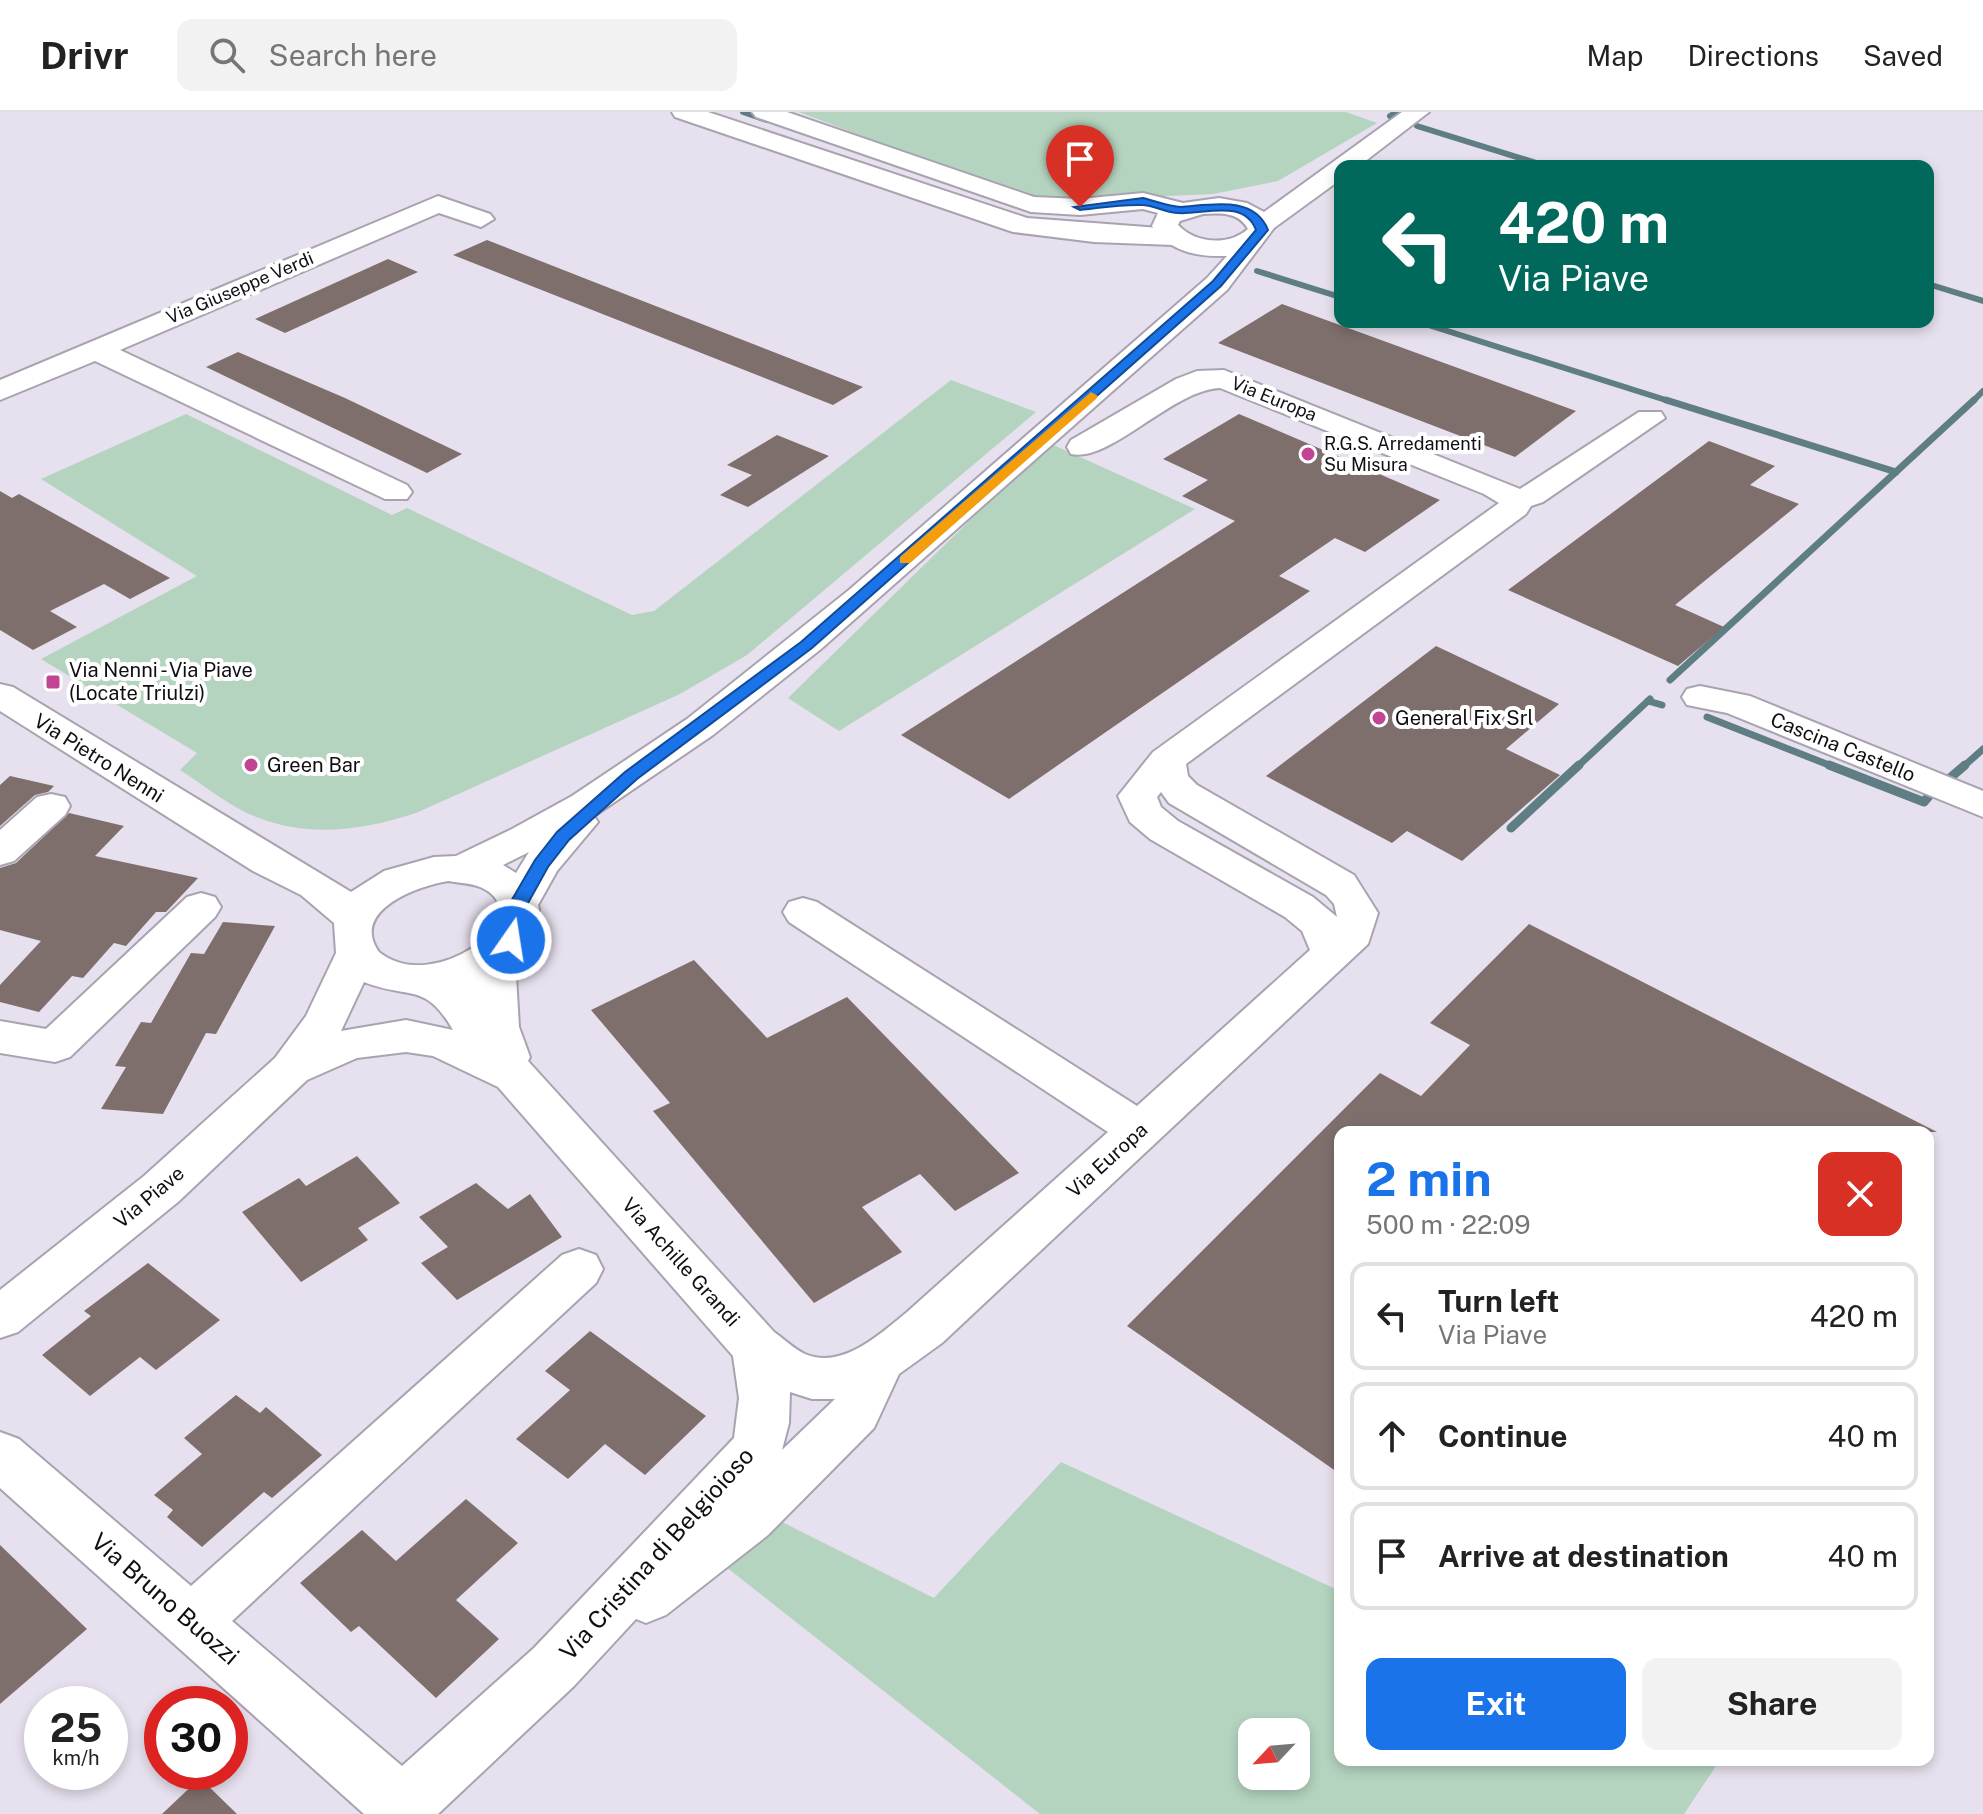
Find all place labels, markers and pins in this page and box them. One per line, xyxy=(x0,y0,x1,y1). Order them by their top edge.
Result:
pin xyxy=(1046,125,1114,207)
place label: R.G.S. Arredamenti Su Misura xyxy=(1324,433,1482,475)
marker: R.G.S. Arredamenti Su Misura xyxy=(1299,445,1317,463)
place label: Via Nenni - Via Piave (Locate Triulzi) xyxy=(69,658,253,705)
marker: Via Nenni - Via Piave (Locate Triulzi) xyxy=(44,673,62,691)
place label: General Fix Srl xyxy=(1395,706,1534,730)
marker: General Fix Srl xyxy=(1370,709,1388,727)
place label: Green Bar xyxy=(267,753,361,777)
marker: Green Bar xyxy=(242,756,260,774)

